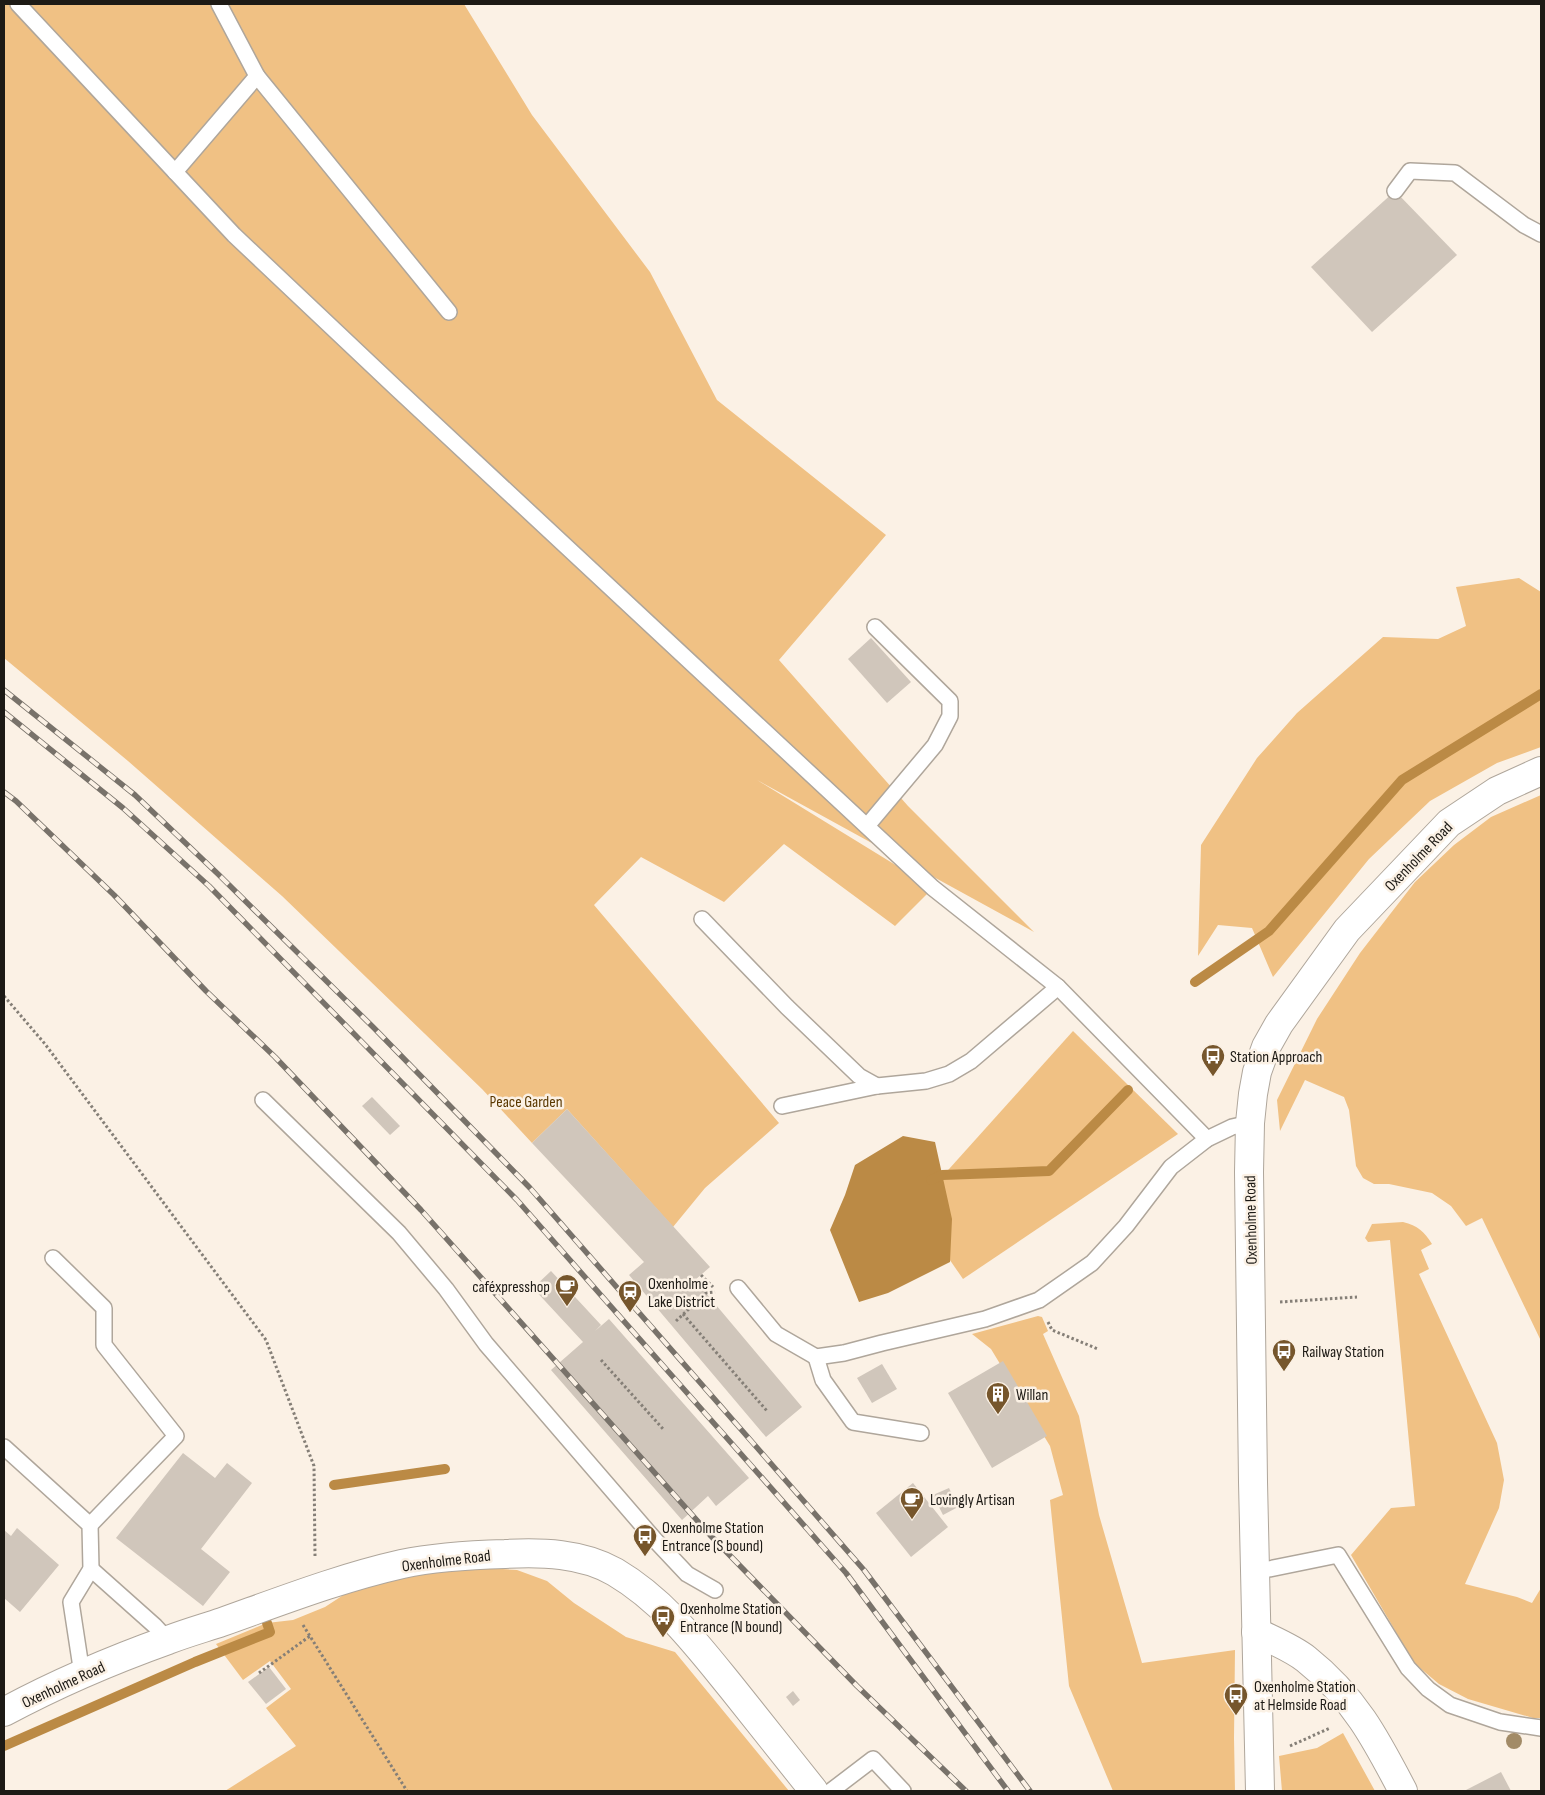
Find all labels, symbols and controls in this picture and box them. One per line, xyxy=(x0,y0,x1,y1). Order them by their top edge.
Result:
street label: Oxenholme Road xyxy=(1381,818,1457,896)
bus stop icon: Station Approach xyxy=(1200,1043,1226,1077)
place label: Station Approach xyxy=(1230,1048,1322,1067)
park label: Peace Garden xyxy=(489,1093,563,1112)
street label: Oxenholme Road xyxy=(1241,1175,1262,1265)
cafe icon: caféxpresshop xyxy=(554,1273,580,1307)
place label: Oxenholme Lake District xyxy=(648,1275,715,1312)
place label: caféxpresshop xyxy=(472,1278,550,1297)
station icon: Oxenholme Lake District xyxy=(617,1279,643,1313)
bus stop icon: Railway Station xyxy=(1271,1338,1297,1372)
place label: Railway Station xyxy=(1302,1343,1384,1362)
building icon: Willan xyxy=(985,1381,1011,1415)
place label: Willan xyxy=(1016,1386,1048,1405)
cafe icon: Lovingly Artisan xyxy=(899,1486,925,1520)
place label: Lovingly Artisan xyxy=(930,1491,1015,1510)
place label: Oxenholme Station Entrance (S bound) xyxy=(662,1519,764,1556)
bus stop icon: Oxenholme Station Entrance (S bound) xyxy=(632,1523,658,1557)
street label: Oxenholme Road xyxy=(401,1547,492,1576)
place label: Oxenholme Station Entrance (N bound) xyxy=(680,1600,782,1637)
bus stop icon: Oxenholme Station Entrance (N bound) xyxy=(650,1604,676,1638)
street label: Oxenholme Road xyxy=(19,1658,108,1713)
place label: Oxenholme Station at Helmside Road xyxy=(1254,1678,1356,1715)
bus stop icon: Oxenholme Station at Helmside Road xyxy=(1223,1682,1249,1716)

